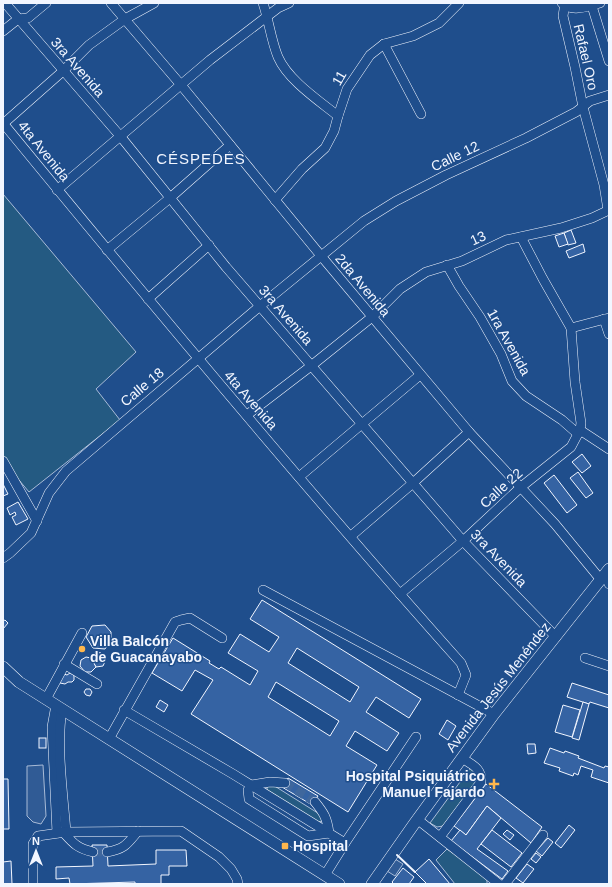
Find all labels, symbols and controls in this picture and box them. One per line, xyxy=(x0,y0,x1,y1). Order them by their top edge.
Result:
street label: Rafael Oro xyxy=(571,22,601,92)
street label: 3ra Avenida xyxy=(48,34,108,100)
street label: 11 xyxy=(328,68,350,88)
street label: 4ta Avenida xyxy=(15,118,73,185)
street label: Calle 12 xyxy=(428,137,482,174)
district label: CÉSPEDES xyxy=(156,150,246,167)
street label: 13 xyxy=(468,227,489,249)
street label: 2da Avenida xyxy=(332,250,394,320)
street label: 3ra Avenida xyxy=(256,282,316,348)
street label: 1ra Avenida xyxy=(484,306,534,378)
street label: Calle 18 xyxy=(117,364,167,410)
street label: 4ta Avenida xyxy=(221,367,281,433)
street label: Calle 22 xyxy=(477,465,526,511)
street label: 3ra Avenida xyxy=(468,526,530,590)
street label: Avenida Jesús Menéndez xyxy=(442,619,554,755)
place label: Villa Balcón de Guacanayabo xyxy=(90,633,202,665)
marker: Villa Balcón de Guacanayabo xyxy=(77,644,87,654)
place label: Hospital Psiquiátrico Manuel Fajardo xyxy=(346,768,485,800)
marker: Hospital Psiquiátrico Manuel Fajardo xyxy=(488,778,500,790)
north arrow xyxy=(16,831,56,871)
text: N xyxy=(32,835,40,847)
place label: Hospital xyxy=(293,838,348,854)
marker: Hospital xyxy=(280,841,290,851)

